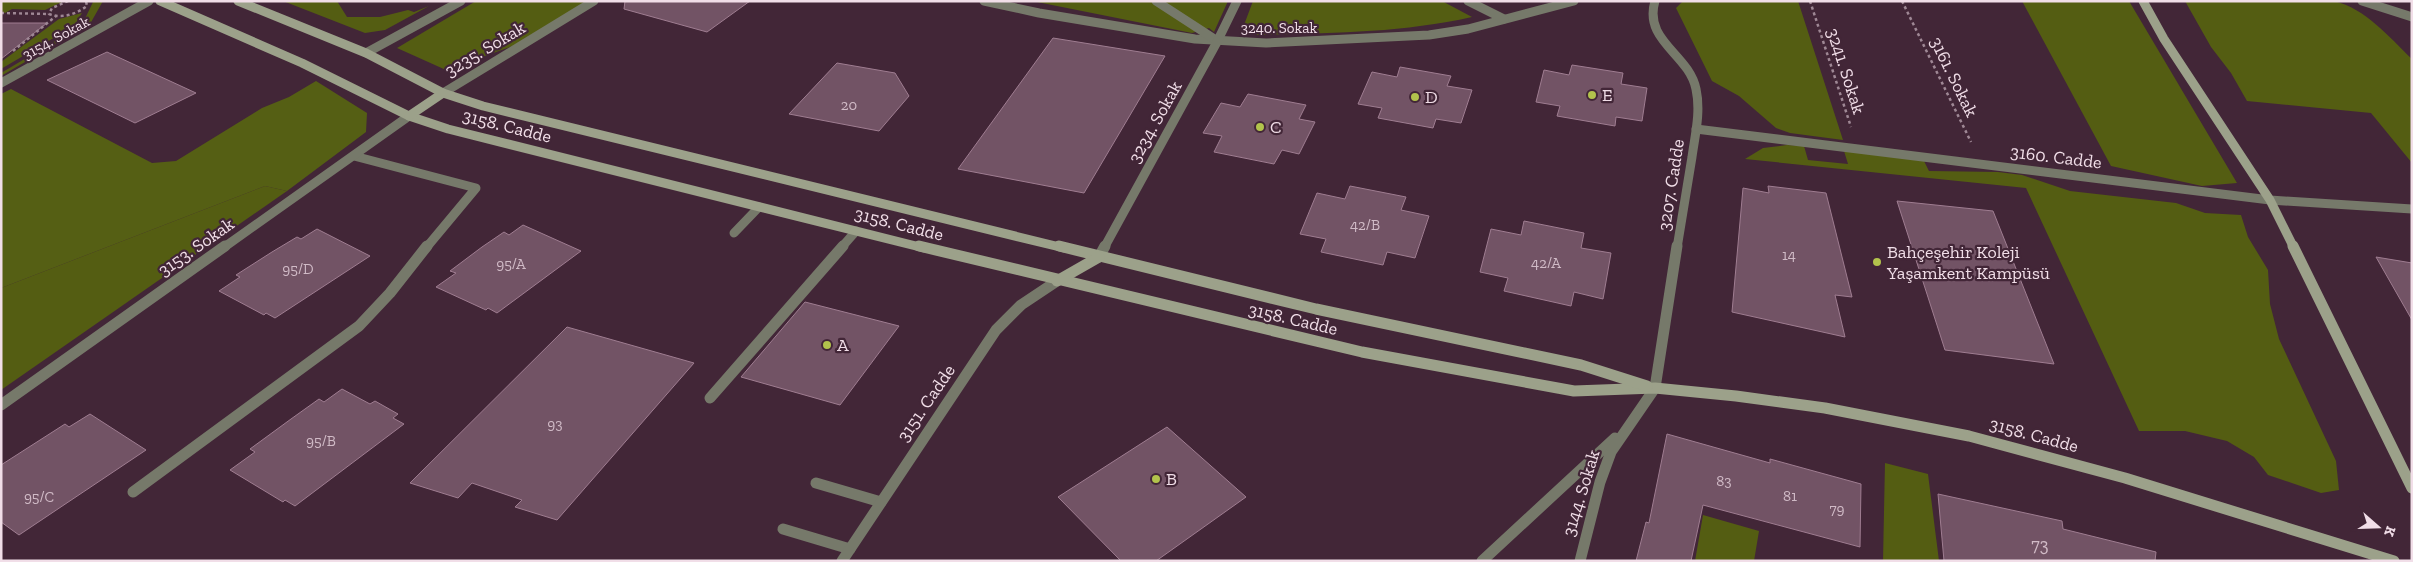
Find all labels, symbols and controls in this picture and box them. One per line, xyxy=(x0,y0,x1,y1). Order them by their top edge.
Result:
street label: 3154. Sokak xyxy=(19,12,93,64)
street label: 3235. Sokak xyxy=(441,16,530,82)
street label: 3240. Sokak xyxy=(1241,19,1318,37)
street label: 3241. Sokak xyxy=(1822,25,1870,117)
street label: 3161. Sokak xyxy=(1925,33,1983,121)
street label: 3234. Sokak xyxy=(1123,76,1187,167)
place label: E xyxy=(1602,84,1613,106)
place label: D xyxy=(1425,86,1438,108)
marker: E xyxy=(1586,89,1598,101)
marker: D xyxy=(1409,91,1421,103)
house number: 20 xyxy=(841,96,857,114)
street label: 3158. Cadde xyxy=(460,104,554,148)
place label: C xyxy=(1270,116,1282,138)
marker: C xyxy=(1254,121,1266,133)
street label: 3207. Cadde xyxy=(1653,138,1689,232)
street label: 3160. Cadde xyxy=(2009,140,2103,174)
street label: 3158. Cadde xyxy=(852,202,946,246)
street label: 3153. Sokak xyxy=(154,212,239,281)
house number: 42/B xyxy=(1350,216,1380,234)
place label: Bahçeşehir Koleji Yaşamkent Kampüsü xyxy=(1886,241,2050,284)
house number: 14 xyxy=(1782,246,1796,264)
house number: 42/A xyxy=(1531,254,1561,272)
house number: 95/A xyxy=(496,255,526,273)
marker: Bahçeşehir Koleji Yaşamkent Kampüsü xyxy=(1871,256,1883,268)
house number: 95/D xyxy=(282,260,314,278)
street label: 3158. Cadde xyxy=(1246,298,1340,340)
place label: A xyxy=(837,334,849,356)
marker: A xyxy=(821,339,833,351)
street label: 3151. Cadde xyxy=(892,360,960,446)
street label: 3158. Cadde xyxy=(1987,413,2081,457)
house number: 93 xyxy=(547,415,563,433)
house number: 95/B xyxy=(306,432,336,450)
street label: 3144. Sokak xyxy=(1557,446,1605,539)
place label: B xyxy=(1166,468,1177,490)
house number: 83 xyxy=(1716,472,1732,490)
marker: B xyxy=(1150,473,1162,485)
house number: 81 xyxy=(1783,487,1797,505)
house number: 95/C xyxy=(24,488,54,506)
house number: 79 xyxy=(1829,500,1845,518)
north arrow xyxy=(2353,502,2403,552)
text: K xyxy=(2380,524,2399,539)
house number: 73 xyxy=(2031,534,2049,556)

